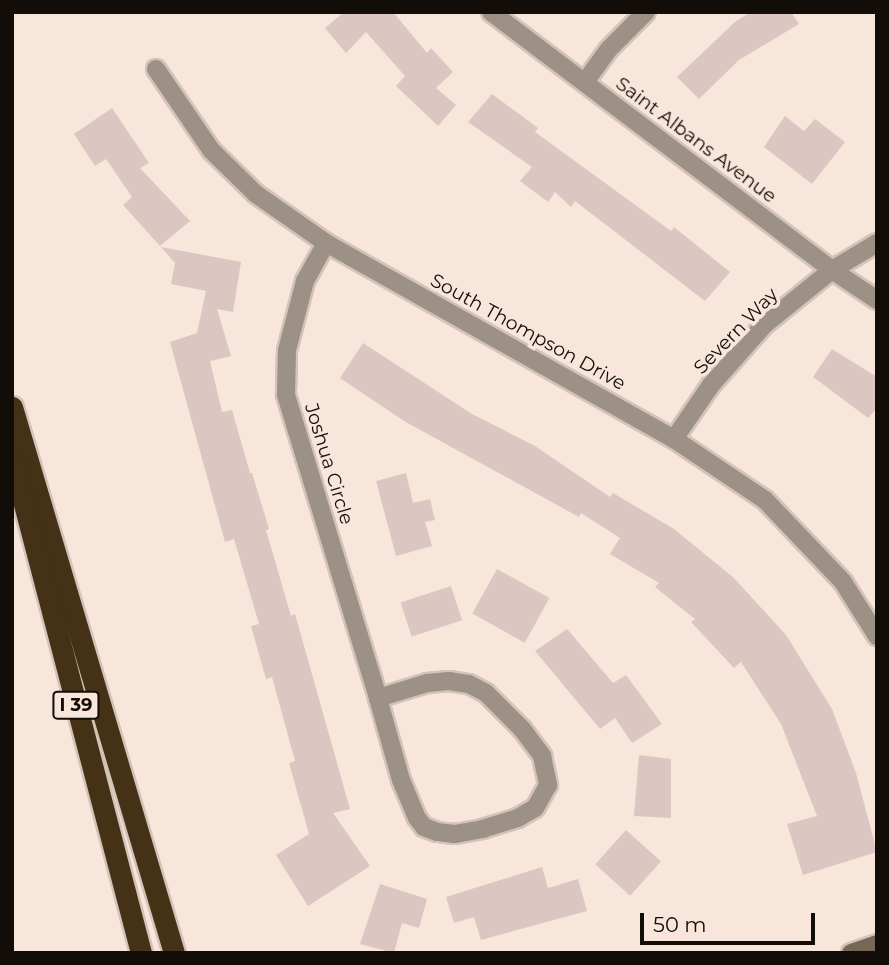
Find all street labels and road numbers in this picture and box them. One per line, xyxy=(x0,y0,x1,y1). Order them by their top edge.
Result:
street label: Saint Albans Avenue xyxy=(611,72,781,208)
street label: South Thompson Drive xyxy=(427,269,629,395)
street label: Severn Way xyxy=(689,283,783,379)
street label: Joshua Circle xyxy=(300,401,358,527)
road number: I 39 xyxy=(52,690,100,720)

